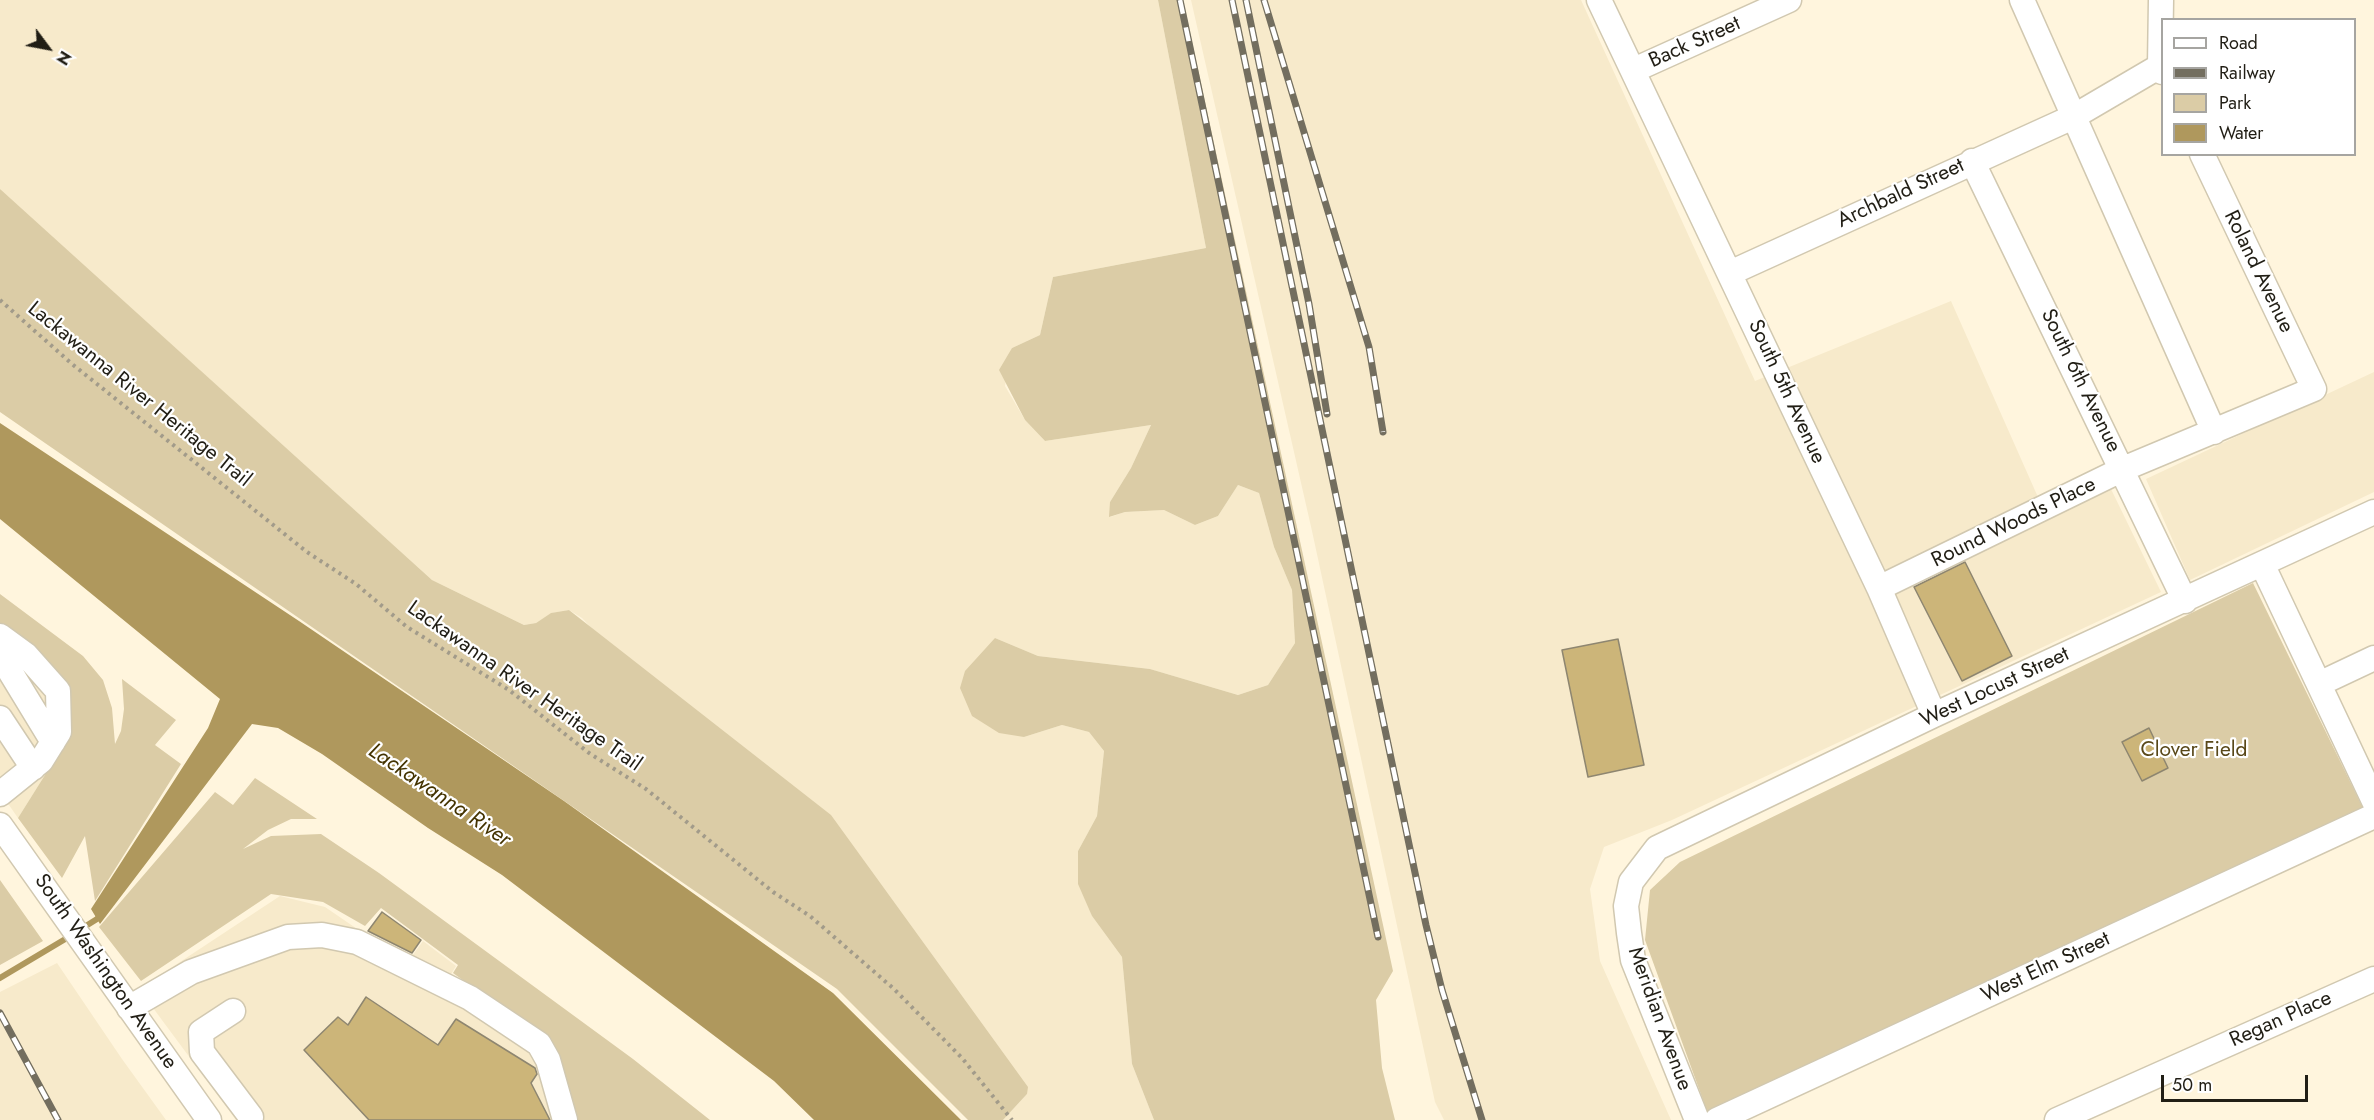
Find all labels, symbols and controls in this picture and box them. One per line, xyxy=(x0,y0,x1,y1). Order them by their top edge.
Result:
street label: Back Street xyxy=(1645,12,1745,74)
north arrow xyxy=(18,18,78,78)
legend xyxy=(2161,18,2356,156)
text: Road xyxy=(2219,30,2258,56)
text: N xyxy=(51,46,77,69)
text: Railway xyxy=(2219,60,2275,86)
text: Park xyxy=(2219,90,2251,116)
text: Water xyxy=(2219,120,2263,146)
street label: Archbald Street xyxy=(1834,154,1968,234)
street label: Roland Avenue xyxy=(2218,207,2298,337)
street label: Lackawanna River Heritage Trail xyxy=(22,297,256,493)
street label: South 6th Avenue xyxy=(2034,305,2126,457)
street label: South 5th Avenue xyxy=(1742,316,1830,468)
street label: Round Woods Place xyxy=(1928,472,2100,574)
street label: Lackawanna River Heritage Trail xyxy=(402,596,646,778)
street label: West Locust Street xyxy=(1916,642,2074,734)
park label: Clover Field xyxy=(2140,738,2248,764)
water label: Lackawanna River xyxy=(363,739,515,853)
street label: South Washington Avenue xyxy=(28,870,182,1074)
street label: West Elm Street xyxy=(1978,927,2114,1009)
street label: Meridian Avenue xyxy=(1621,944,1697,1094)
street label: Regan Place xyxy=(2226,986,2336,1054)
scale bar xyxy=(2164,1063,2311,1101)
text: 50 m xyxy=(2172,1072,2212,1098)

